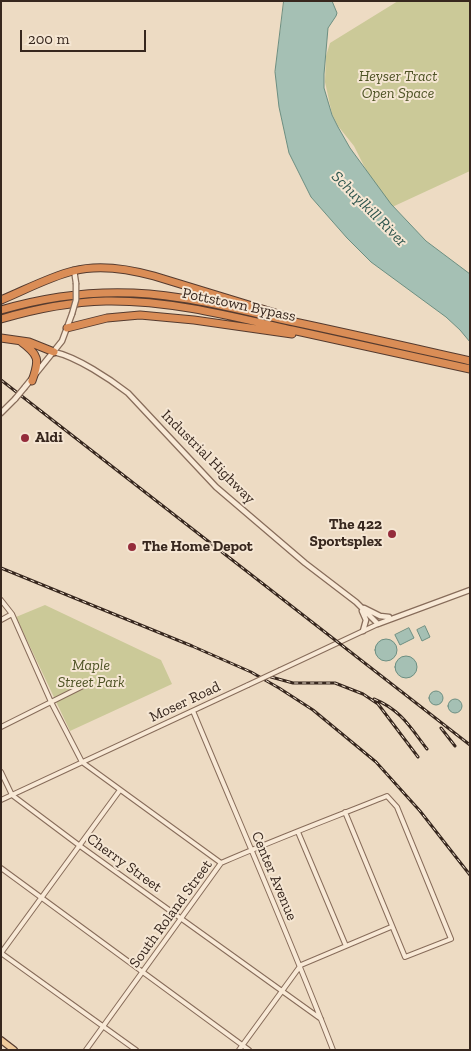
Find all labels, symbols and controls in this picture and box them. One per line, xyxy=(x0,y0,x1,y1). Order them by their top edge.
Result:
scale bar xyxy=(22,20,149,52)
text: 200 m xyxy=(28,30,69,48)
park label: Heyser Tract Open Space xyxy=(359,68,437,103)
water label: Schuylkill River xyxy=(327,167,411,251)
street label: Pottstown Bypass xyxy=(181,284,297,326)
street label: Industrial Highway xyxy=(157,406,259,508)
place label: Aldi xyxy=(35,429,63,447)
marker: Aldi xyxy=(19,432,31,444)
place label: The 422 Sportsplex xyxy=(310,516,382,551)
marker: The 422 Sportsplex xyxy=(386,528,398,540)
place label: The Home Depot xyxy=(142,538,253,556)
marker: The Home Depot xyxy=(126,541,138,553)
park label: Maple Street Park xyxy=(57,657,125,692)
street label: Moser Road xyxy=(147,678,223,726)
street label: Center Avenue xyxy=(247,829,301,923)
street label: Cherry Street xyxy=(83,830,165,896)
street label: South Roland Street xyxy=(126,856,216,972)

